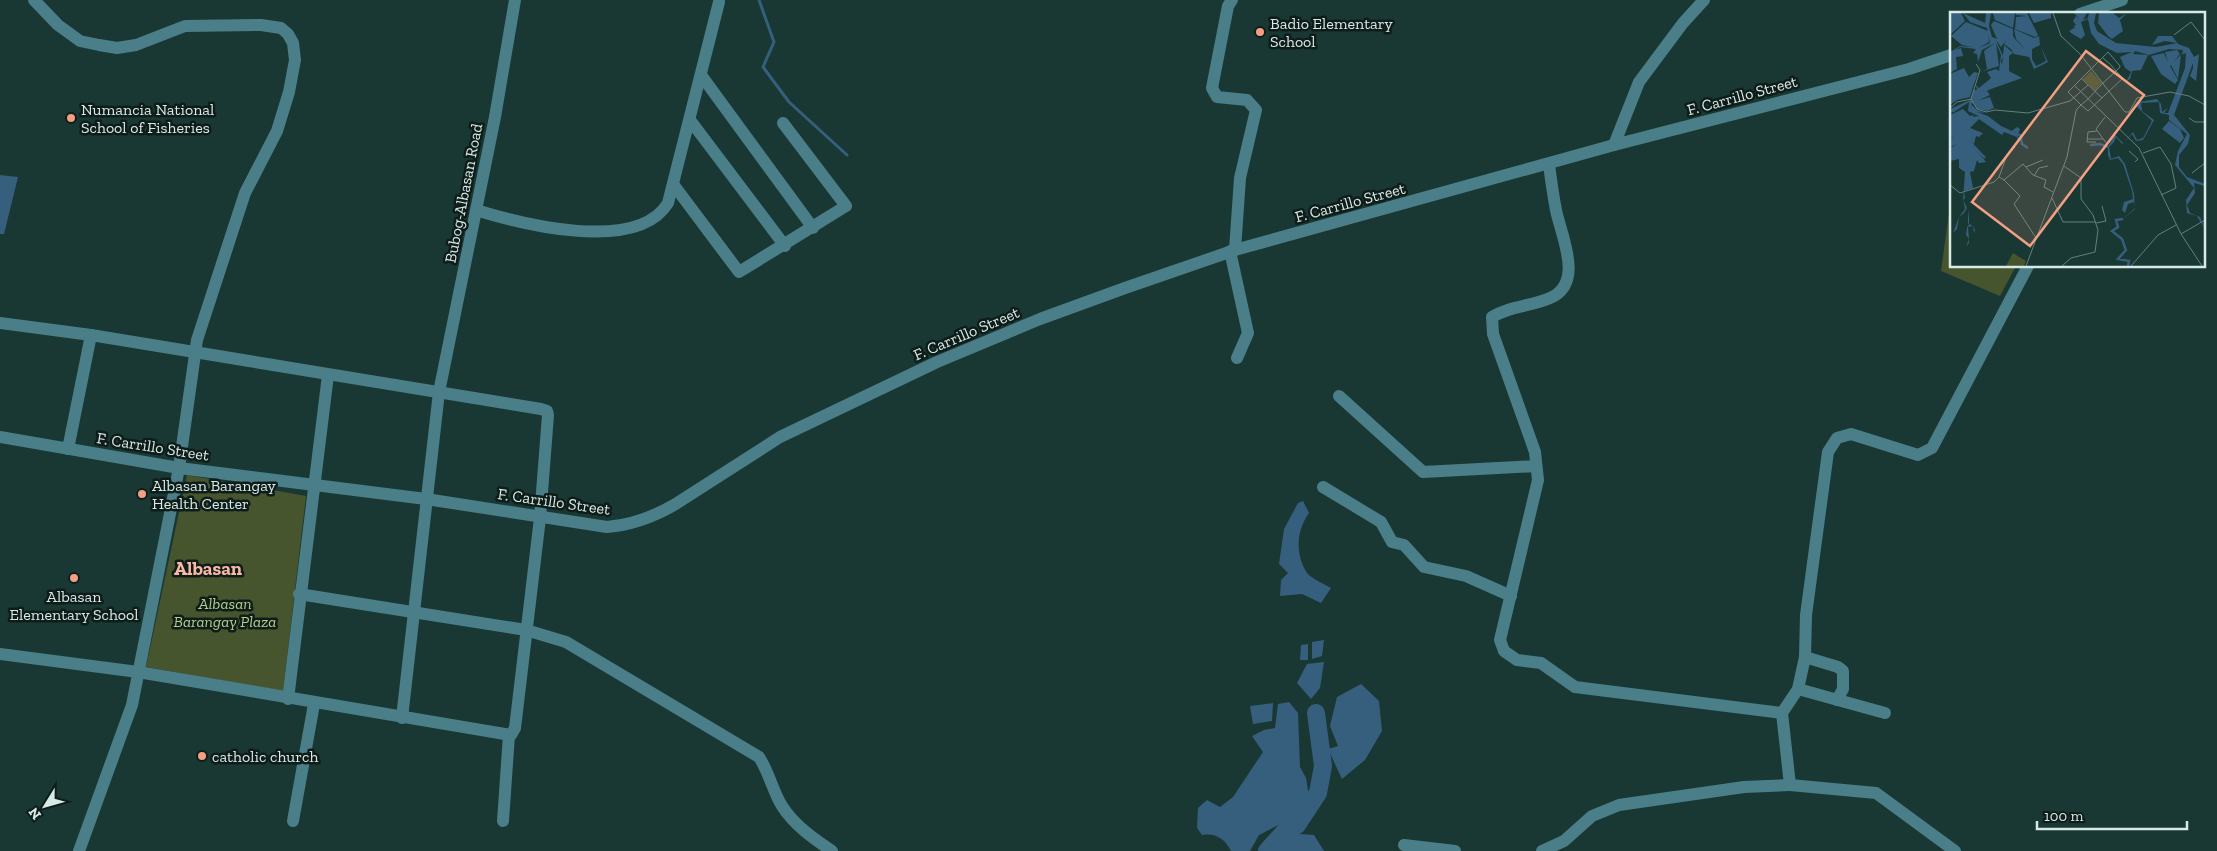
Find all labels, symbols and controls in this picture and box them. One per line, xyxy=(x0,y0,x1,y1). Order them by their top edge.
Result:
inset map xyxy=(1950,12,2204,268)
place label: Badio Elementary School xyxy=(1270,14,1394,51)
marker: Badio Elementary School xyxy=(1254,26,1266,38)
street label: F. Carrillo Street xyxy=(1685,72,1799,119)
place label: Numancia National School of Fisheries xyxy=(81,100,214,137)
marker: Numancia National School of Fisheries xyxy=(65,112,77,124)
street label: Bubog-Albasan Road xyxy=(441,121,486,265)
street label: F. Carrillo Street xyxy=(1293,179,1407,226)
street label: F. Carrillo Street xyxy=(910,303,1022,364)
street label: F. Carrillo Street xyxy=(95,428,210,465)
place label: Albasan Barangay Health Center xyxy=(152,476,277,513)
street label: F. Carrillo Street xyxy=(496,484,611,519)
marker: Albasan Barangay Health Center xyxy=(136,488,148,500)
district label: Albasan xyxy=(174,557,243,580)
marker: Albasan Elementary School xyxy=(68,572,80,584)
place label: Albasan Elementary School xyxy=(9,587,139,624)
park label: Albasan Barangay Plaza xyxy=(174,594,276,631)
place label: catholic church xyxy=(212,747,318,766)
marker: catholic church xyxy=(196,750,208,762)
north arrow xyxy=(20,781,70,831)
scale bar xyxy=(2037,798,2187,830)
text: N xyxy=(25,804,45,823)
text: 100 m xyxy=(2044,807,2083,825)

